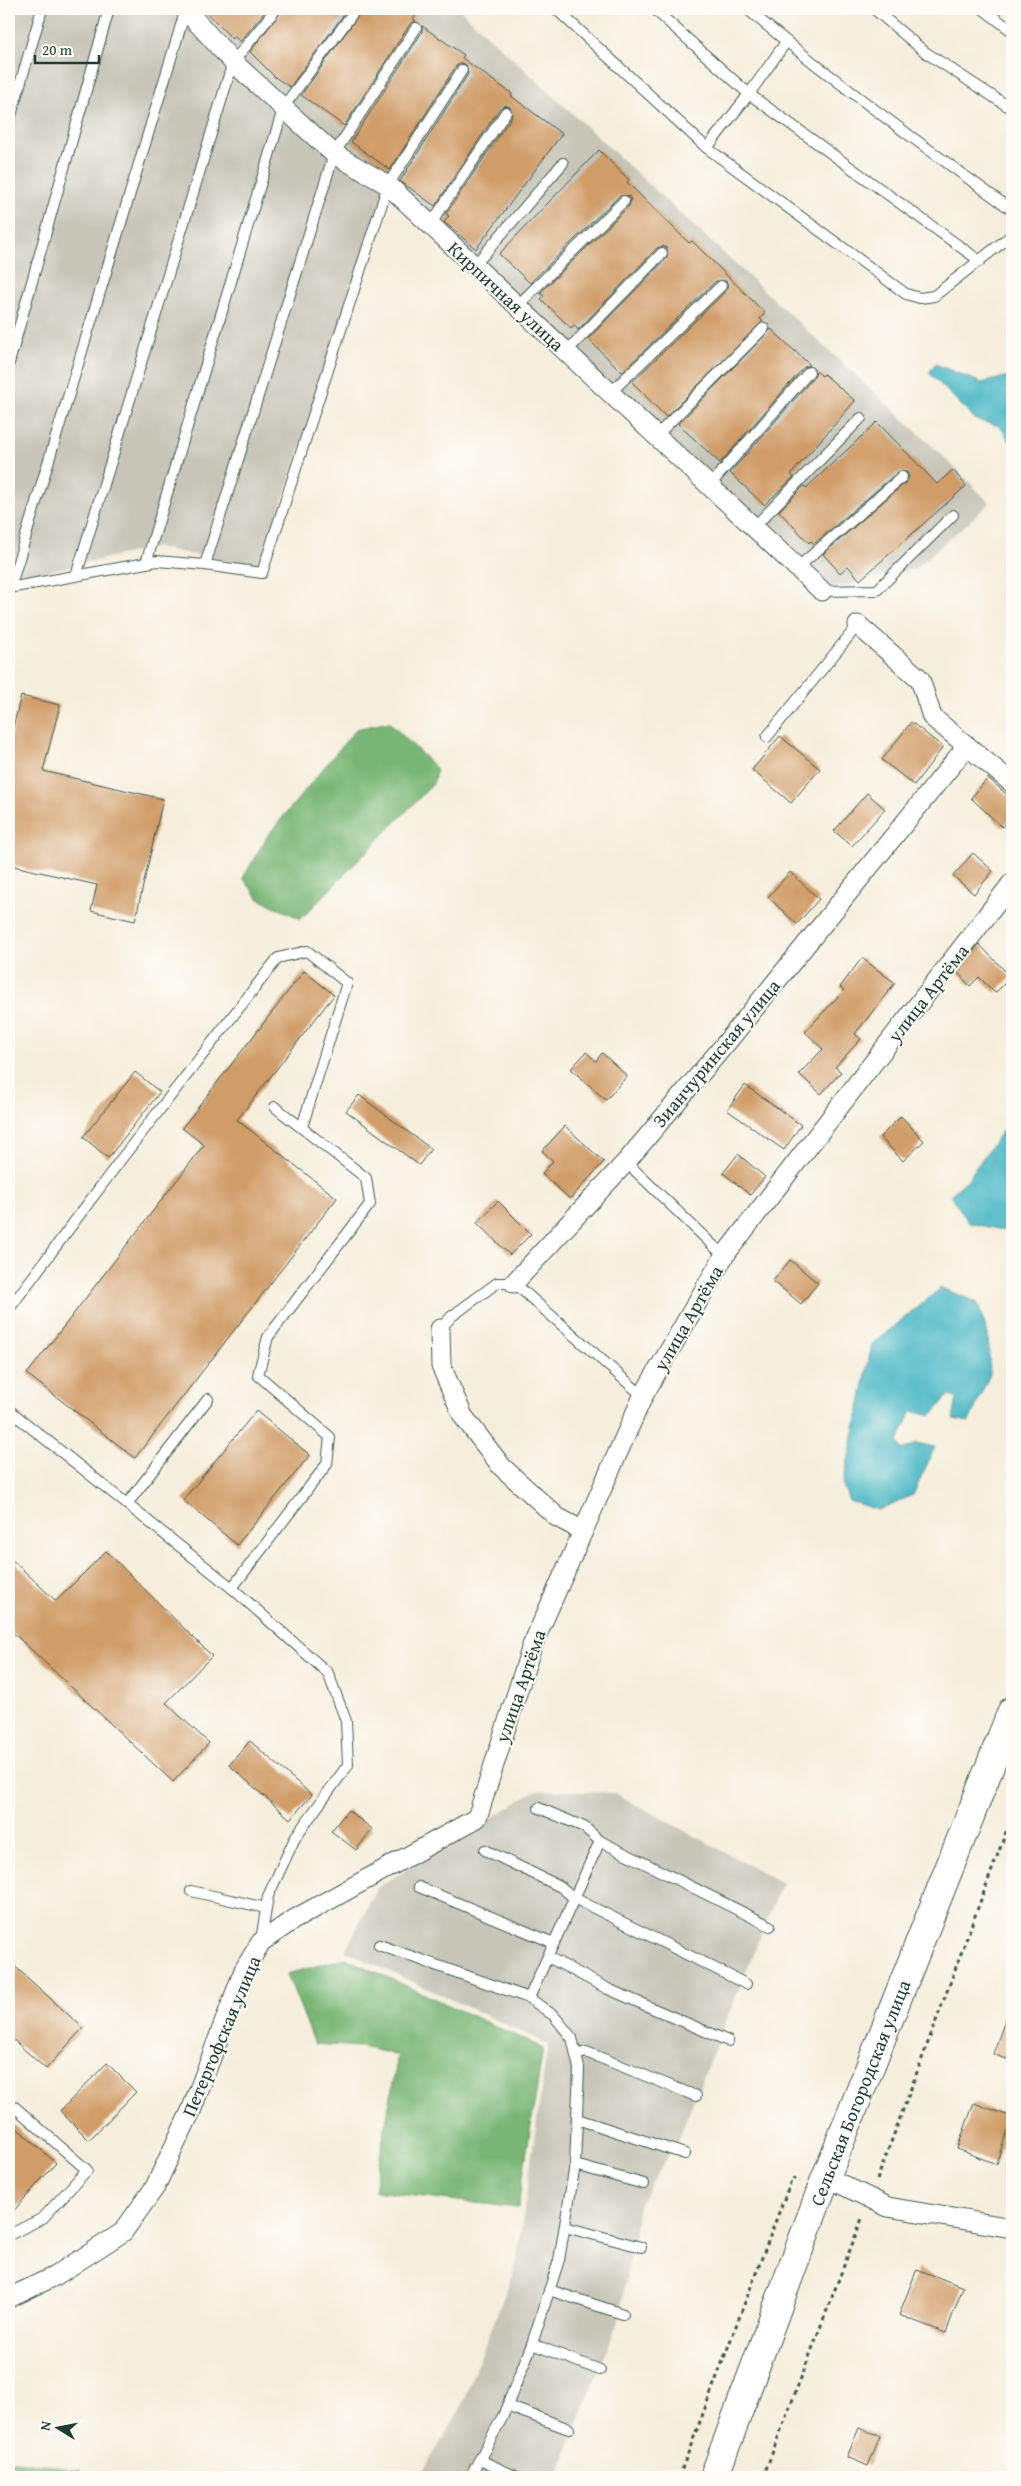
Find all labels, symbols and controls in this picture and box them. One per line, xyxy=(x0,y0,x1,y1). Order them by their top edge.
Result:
scale bar xyxy=(35,32,99,64)
text: 20 m xyxy=(42,39,73,60)
street label: Кирпичная улица xyxy=(441,234,571,358)
street label: улица Артёма xyxy=(880,938,975,1049)
street label: Зианчуринская улица xyxy=(645,973,787,1133)
street label: улица Артёма xyxy=(646,1260,730,1377)
street label: улица Артёма xyxy=(487,1626,552,1747)
street label: Петергофская улица xyxy=(174,1951,268,2121)
street label: Сельская Богородская улица xyxy=(802,1976,917,2210)
north arrow xyxy=(32,2404,82,2454)
text: N xyxy=(35,2419,56,2432)

